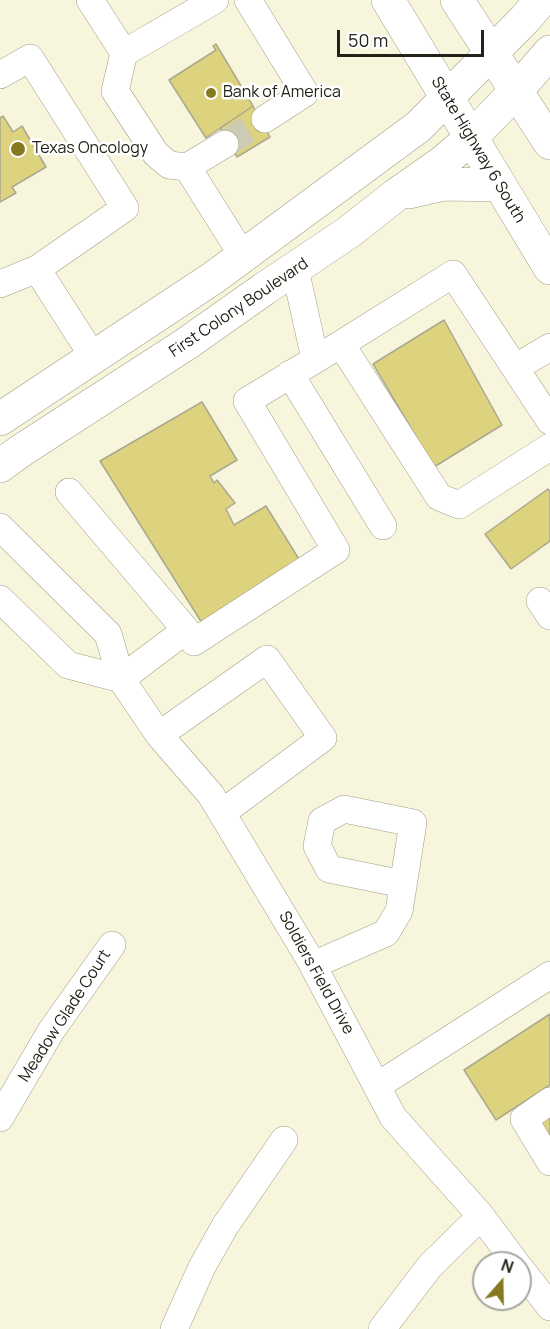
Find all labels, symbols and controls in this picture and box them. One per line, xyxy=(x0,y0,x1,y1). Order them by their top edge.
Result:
scale bar xyxy=(340,18,487,56)
text: 50 m xyxy=(348,28,388,52)
street label: State Highway 6 South xyxy=(427,73,529,227)
place label: Bank of America xyxy=(223,83,341,103)
marker: Bank of America xyxy=(204,86,218,100)
place label: Texas Oncology xyxy=(32,139,148,159)
marker: Texas Oncology xyxy=(9,140,27,158)
street label: First Colony Boulevard xyxy=(166,254,312,362)
street label: Soldiers Field Drive xyxy=(274,908,358,1038)
street label: Meadow Glade Court xyxy=(15,946,115,1086)
north arrow xyxy=(472,1251,532,1311)
text: N xyxy=(498,1254,517,1278)

